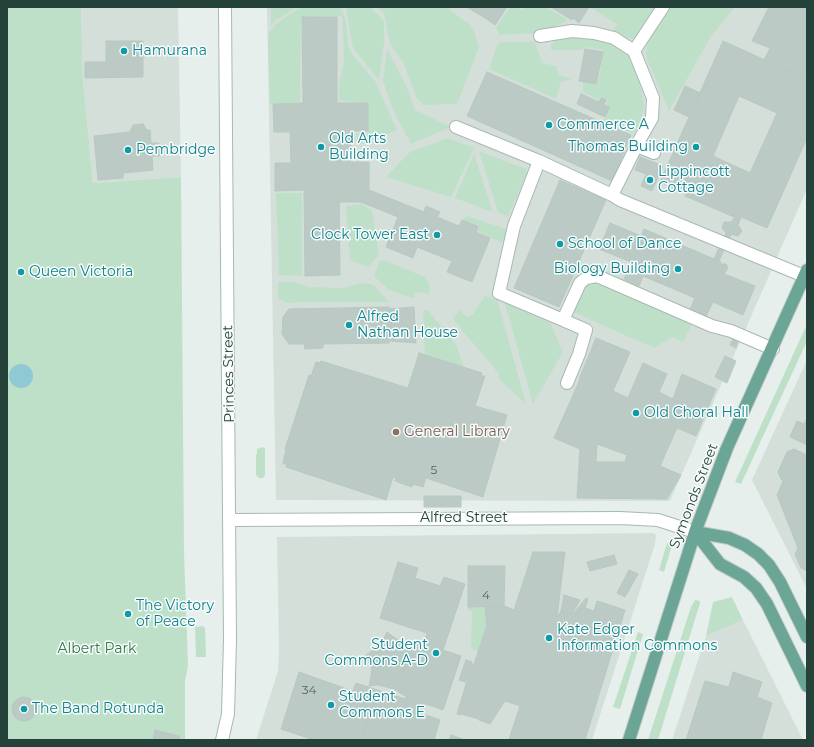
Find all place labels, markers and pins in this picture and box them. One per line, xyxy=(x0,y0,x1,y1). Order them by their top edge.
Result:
place label: Hamurana xyxy=(132,43,207,59)
marker: Hamurana xyxy=(119,46,129,56)
place label: Commerce A xyxy=(557,117,649,133)
marker: Commerce A xyxy=(544,120,554,130)
place label: Old Arts Building xyxy=(329,131,389,164)
place label: Thomas Building xyxy=(568,139,688,155)
place label: Pembridge xyxy=(136,142,215,158)
marker: Old Arts Building xyxy=(316,142,326,152)
marker: Thomas Building xyxy=(691,142,701,152)
marker: Pembridge xyxy=(123,145,133,155)
place label: Lippincott Cottage xyxy=(658,164,730,196)
marker: Lippincott Cottage xyxy=(645,175,655,185)
place label: Clock Tower East xyxy=(311,227,429,243)
marker: Clock Tower East xyxy=(432,230,442,240)
place label: School of Dance xyxy=(568,236,682,252)
marker: School of Dance xyxy=(555,239,565,249)
place label: Biology Building xyxy=(554,261,670,277)
place label: Queen Victoria xyxy=(29,264,133,280)
marker: Biology Building xyxy=(673,264,683,274)
marker: Queen Victoria xyxy=(16,267,26,277)
place label: Alfred Nathan House xyxy=(357,309,458,342)
marker: Alfred Nathan House xyxy=(344,320,354,330)
place label: Old Choral Hall xyxy=(644,405,749,421)
marker: Old Choral Hall xyxy=(631,408,641,418)
place label: General Library xyxy=(404,424,510,440)
marker: General Library xyxy=(391,427,401,437)
place label: The Victory of Peace xyxy=(136,598,214,630)
marker: The Victory of Peace xyxy=(123,609,133,619)
place label: Kate Edger Information Commons xyxy=(557,622,717,654)
marker: Kate Edger Information Commons xyxy=(544,633,554,643)
place label: Student Commons A-D xyxy=(324,637,428,670)
marker: Student Commons A-D xyxy=(431,648,441,658)
place label: Student Commons E xyxy=(339,689,425,722)
marker: Student Commons E xyxy=(326,700,336,710)
place label: The Band Rotunda xyxy=(32,701,164,717)
marker: The Band Rotunda xyxy=(19,704,29,714)

